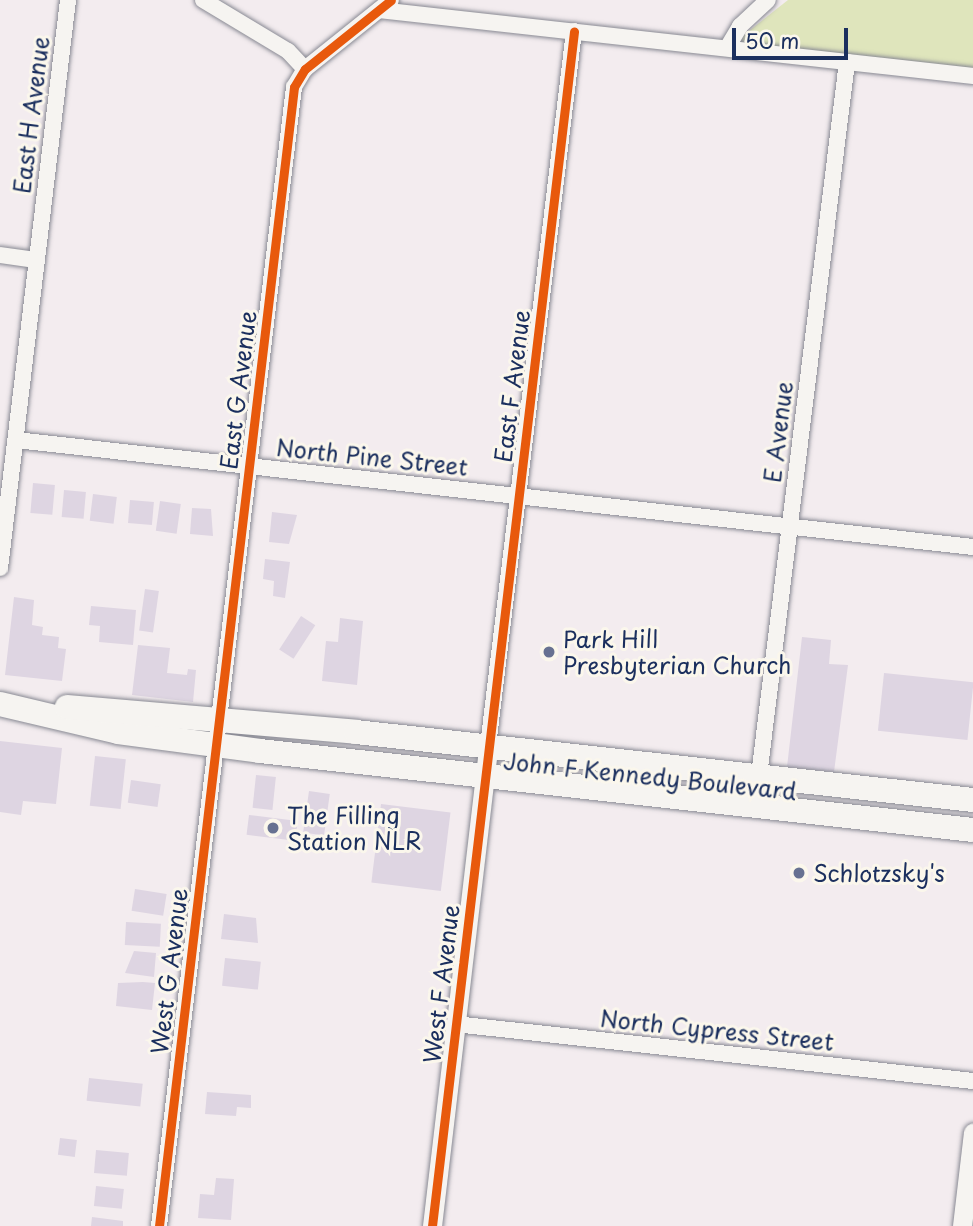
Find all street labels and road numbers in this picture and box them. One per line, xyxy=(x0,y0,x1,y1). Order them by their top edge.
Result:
street label: East H Avenue xyxy=(8,34,54,196)
street label: East F Avenue xyxy=(489,308,535,464)
street label: East G Avenue xyxy=(215,309,261,471)
street label: E Avenue xyxy=(758,380,798,484)
street label: North Pine Street xyxy=(274,433,470,481)
street label: John F Kennedy Boulevard xyxy=(503,747,797,805)
street label: West G Avenue xyxy=(145,887,193,1055)
street label: West F Avenue xyxy=(418,903,464,1065)
street label: North Cypress Street xyxy=(598,1004,836,1056)

